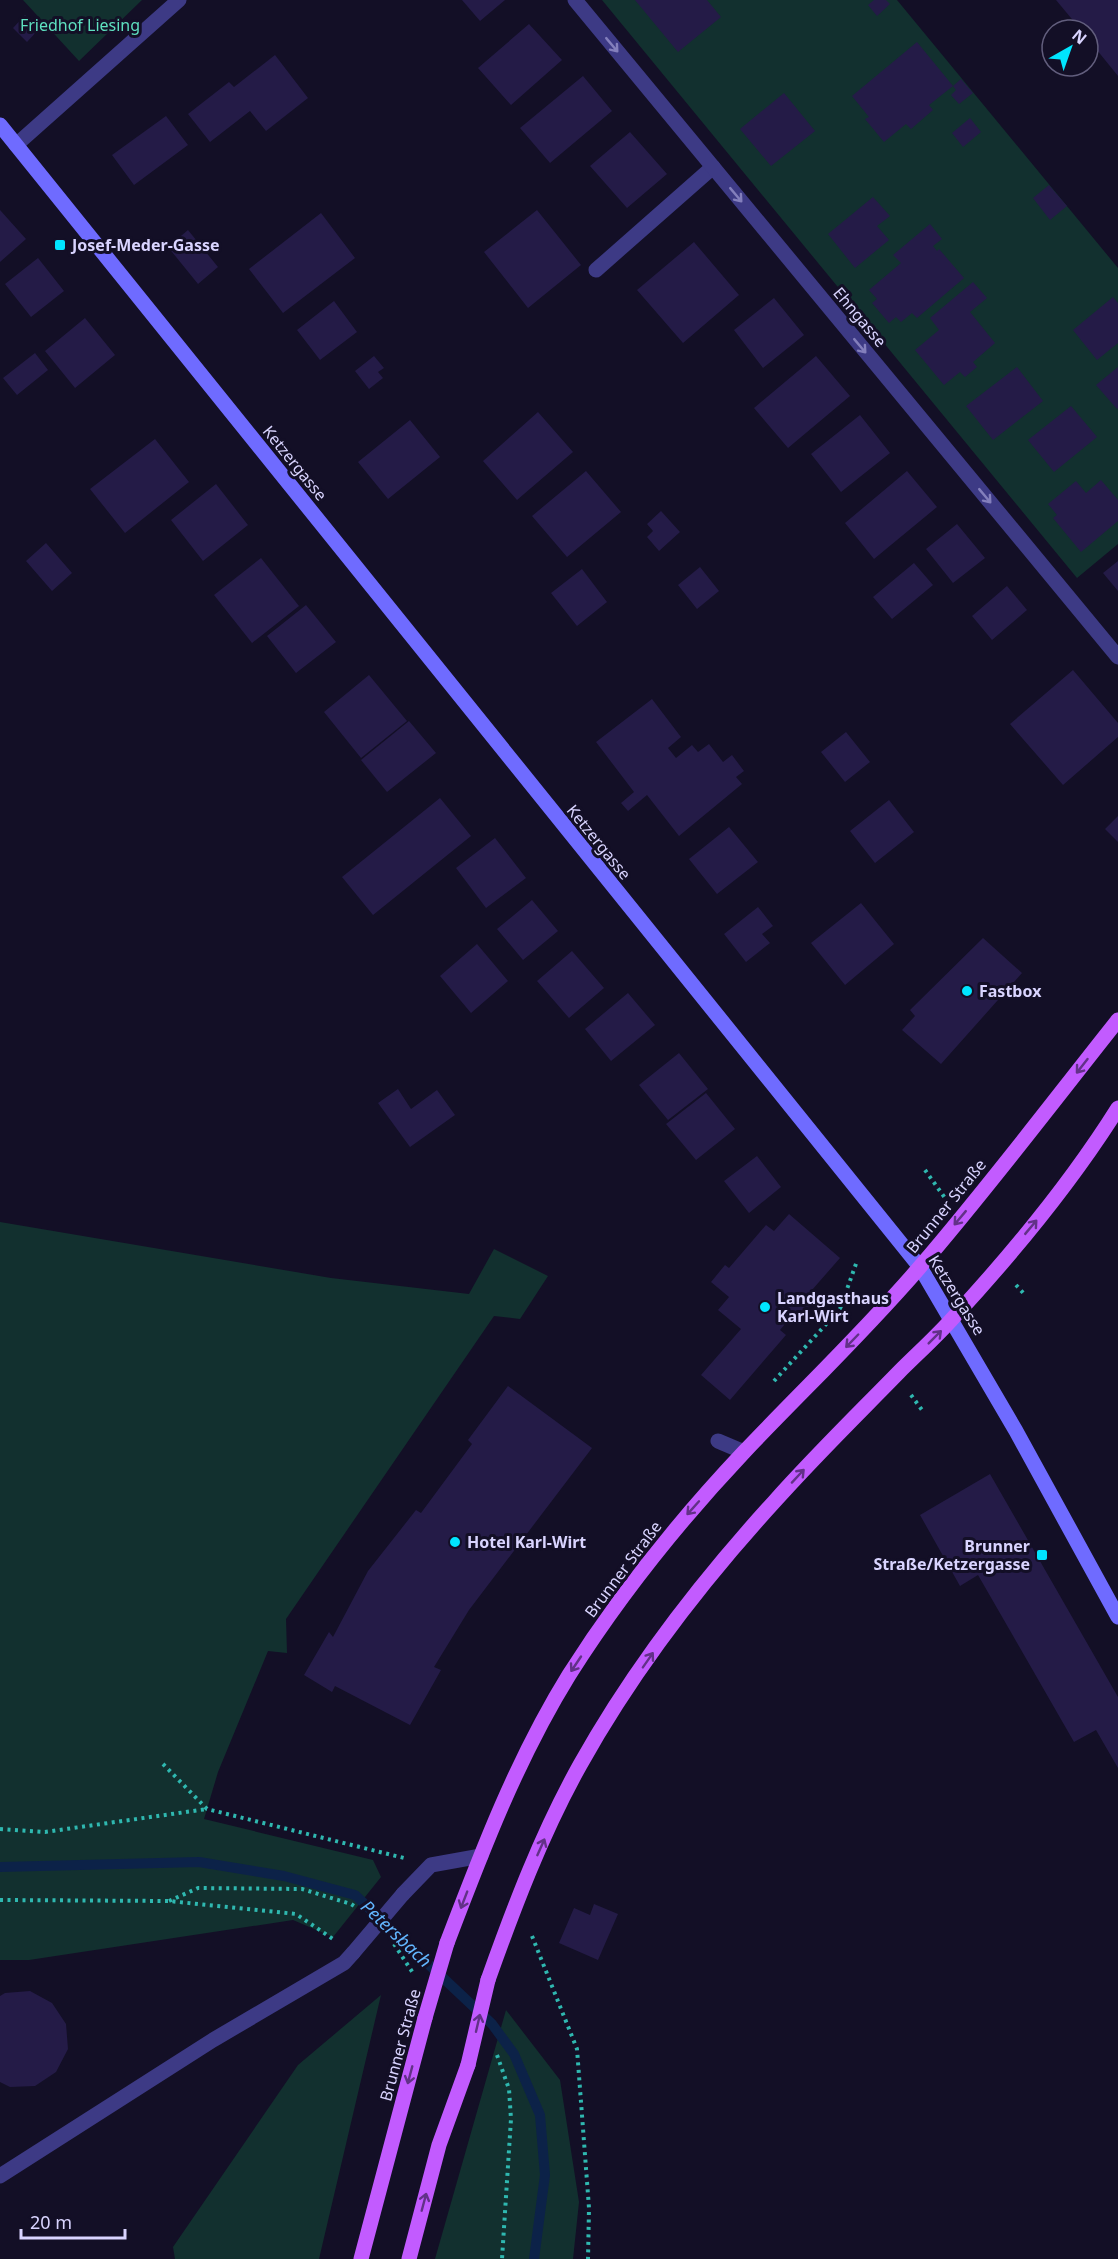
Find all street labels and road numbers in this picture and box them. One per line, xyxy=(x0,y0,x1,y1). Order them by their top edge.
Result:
street label: Ehngasse xyxy=(828,282,892,352)
street label: Ketzergasse xyxy=(258,421,332,505)
street label: Ketzergasse xyxy=(562,800,636,884)
street label: Brunner Straße xyxy=(901,1154,991,1258)
street label: Ketzergasse xyxy=(924,1251,990,1339)
street label: Brunner Straße xyxy=(579,1516,667,1622)
street label: Brunner Straße xyxy=(374,1986,426,2104)

